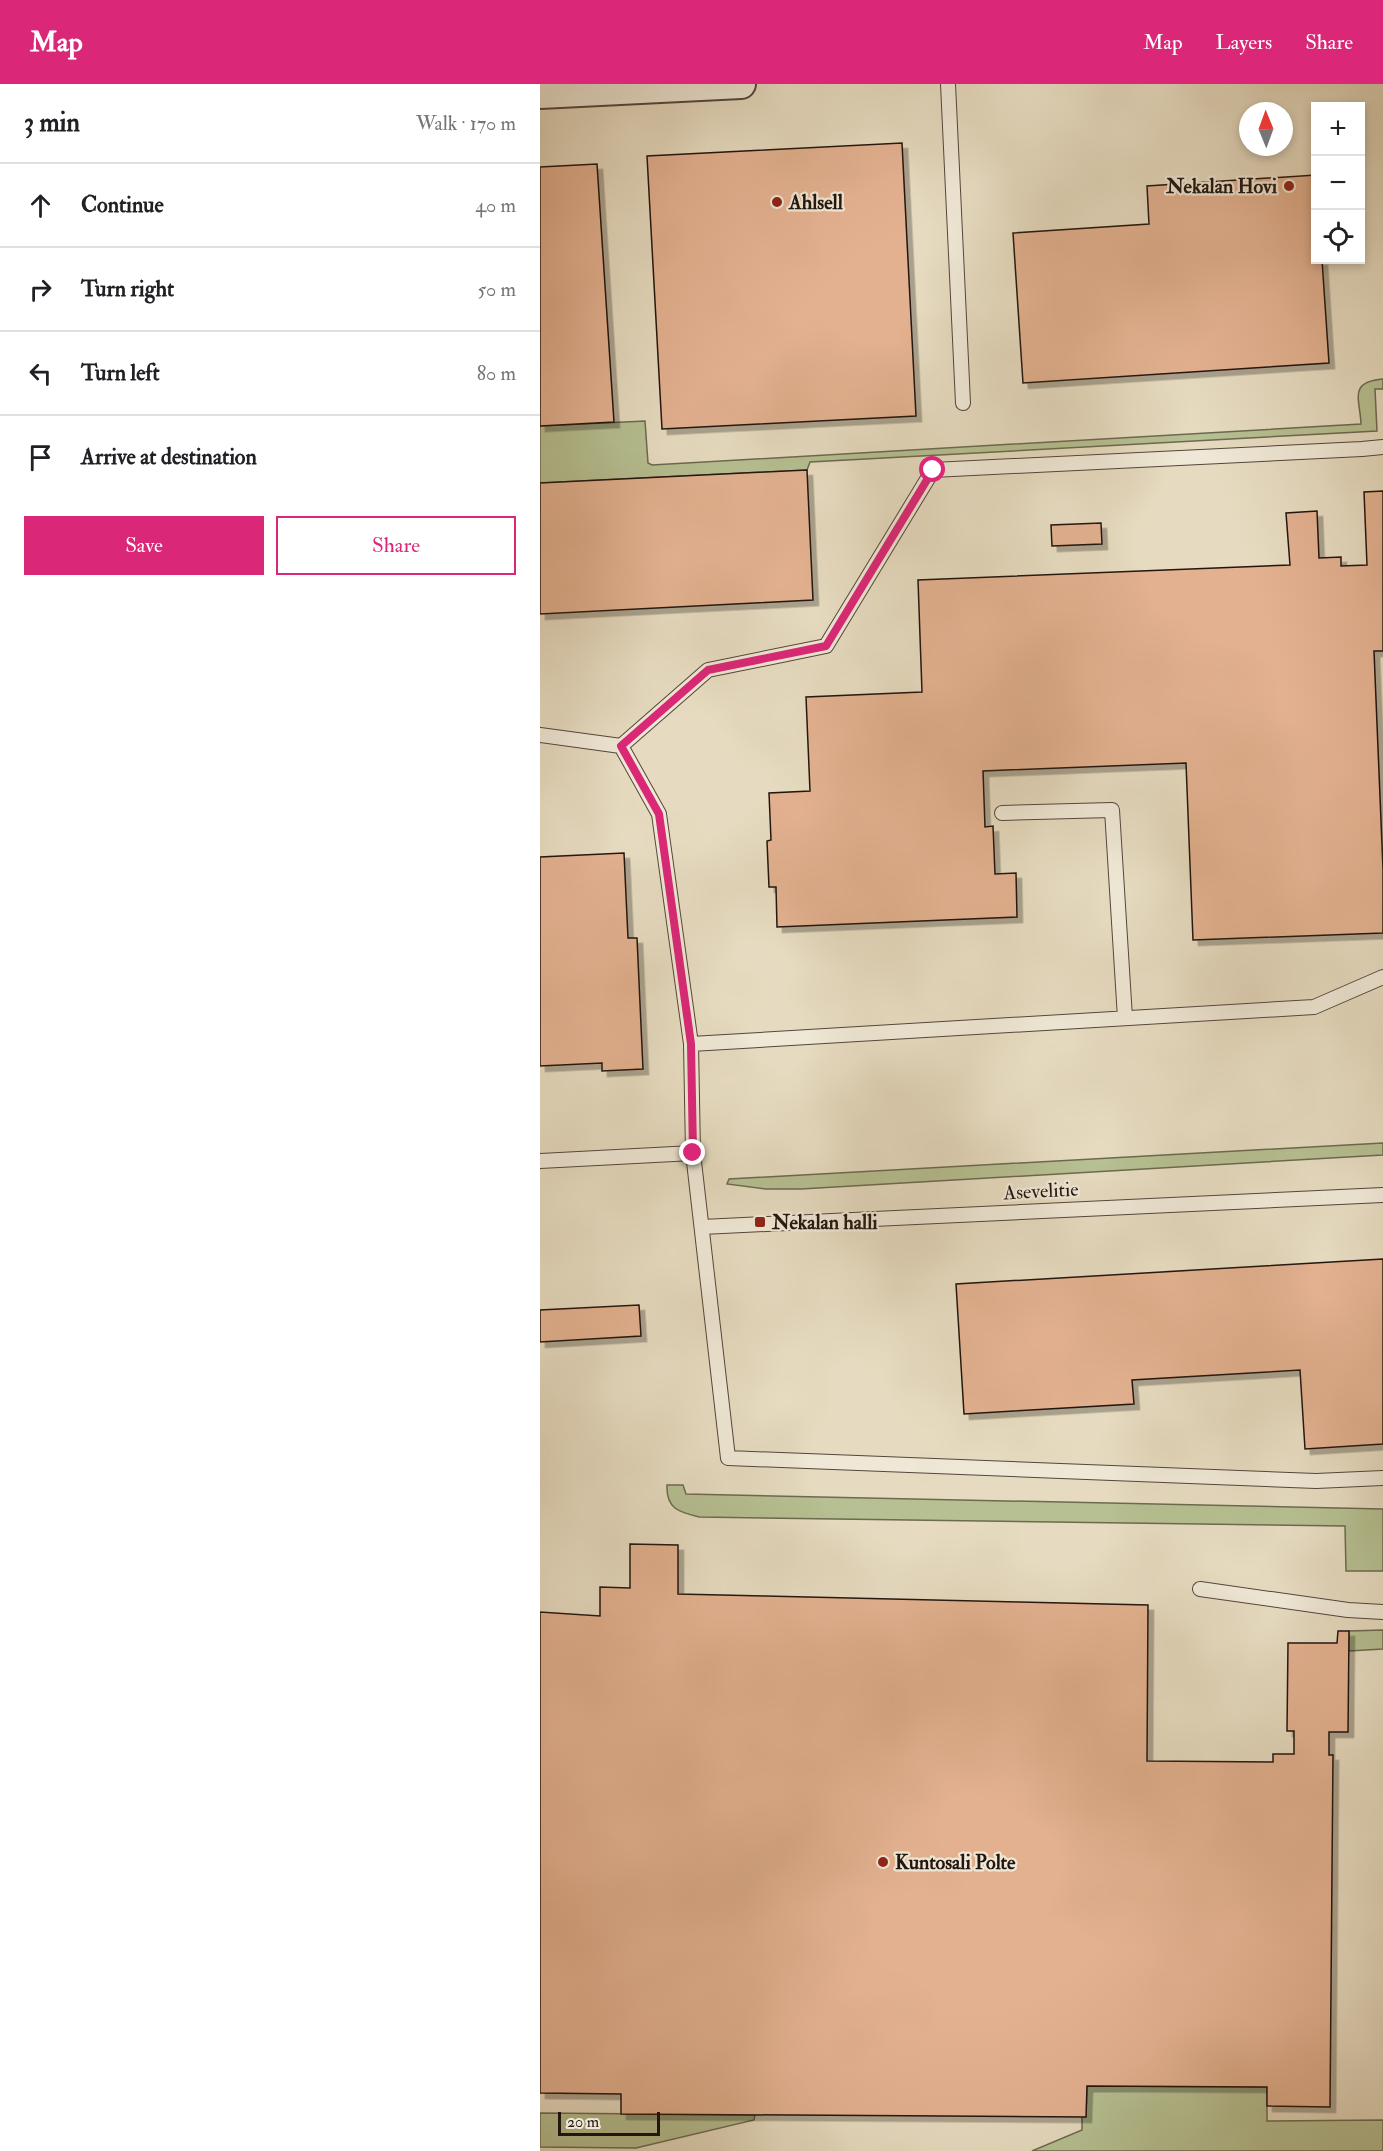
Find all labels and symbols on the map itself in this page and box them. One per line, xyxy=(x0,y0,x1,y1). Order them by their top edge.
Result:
north arrow xyxy=(1239,102,1293,156)
place label: Nekalan Hovi xyxy=(1165,174,1278,199)
marker: Nekalan Hovi xyxy=(1282,179,1296,193)
place label: Ahlsell xyxy=(788,190,844,215)
marker: Ahlsell xyxy=(770,195,784,209)
route start xyxy=(919,456,945,482)
route end xyxy=(679,1139,705,1165)
street label: Asevelitie xyxy=(1002,1177,1079,1206)
place label: Nekalan halli xyxy=(771,1210,878,1235)
marker: Nekalan halli xyxy=(753,1215,767,1229)
place label: Kuntosali Polte xyxy=(895,1850,1016,1875)
marker: Kuntosali Polte xyxy=(876,1855,890,1869)
scale bar xyxy=(558,2109,660,2136)

